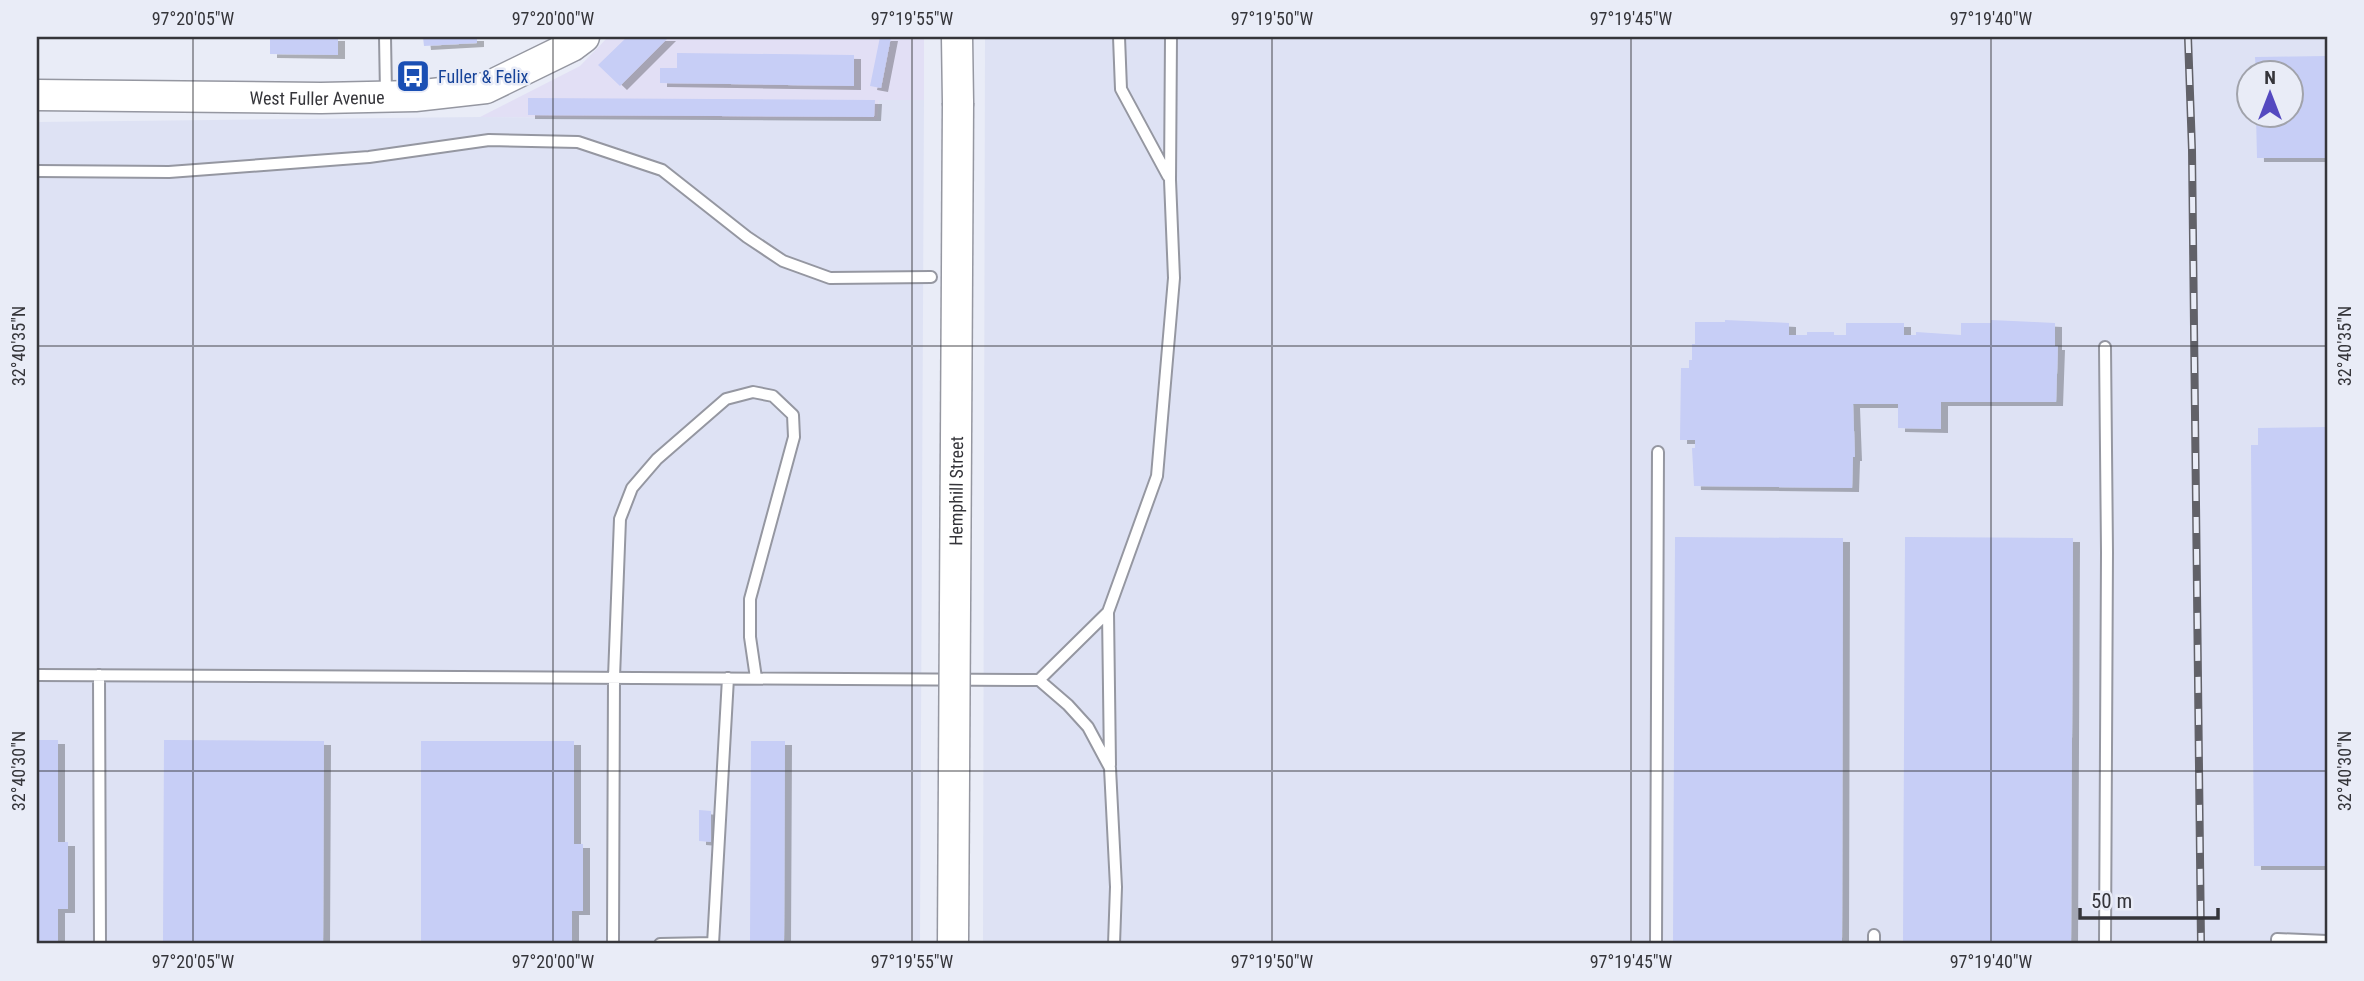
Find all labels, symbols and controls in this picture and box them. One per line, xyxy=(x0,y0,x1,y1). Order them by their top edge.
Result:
text: 97°20'05"W xyxy=(152,8,235,29)
text: 97°20'00"W xyxy=(512,8,595,29)
text: 97°19'55"W xyxy=(871,8,954,29)
text: 97°19'50"W xyxy=(1231,8,1314,29)
text: 97°19'45"W xyxy=(1590,8,1673,29)
text: 97°19'40"W xyxy=(1950,8,2033,29)
bus stop icon: Fuller & Felix xyxy=(394,57,432,95)
north arrow xyxy=(2234,60,2304,130)
place label: Fuller & Felix xyxy=(438,66,529,87)
text: N xyxy=(2264,66,2276,89)
street label: West Fuller Avenue xyxy=(249,86,385,109)
text: 32°40'35"N xyxy=(8,306,29,386)
text: 32°40'35"N xyxy=(2334,306,2355,386)
street label: Hemphill Street xyxy=(945,436,967,546)
text: 32°40'30"N xyxy=(8,731,29,811)
text: 32°40'30"N xyxy=(2334,731,2355,811)
scale bar xyxy=(2080,876,2219,920)
text: 50 m xyxy=(2091,889,2132,913)
text: 97°20'05"W xyxy=(152,951,235,972)
text: 97°20'00"W xyxy=(512,951,595,972)
text: 97°19'55"W xyxy=(871,951,954,972)
text: 97°19'50"W xyxy=(1231,951,1314,972)
text: 97°19'45"W xyxy=(1590,951,1673,972)
text: 97°19'40"W xyxy=(1950,951,2033,972)

